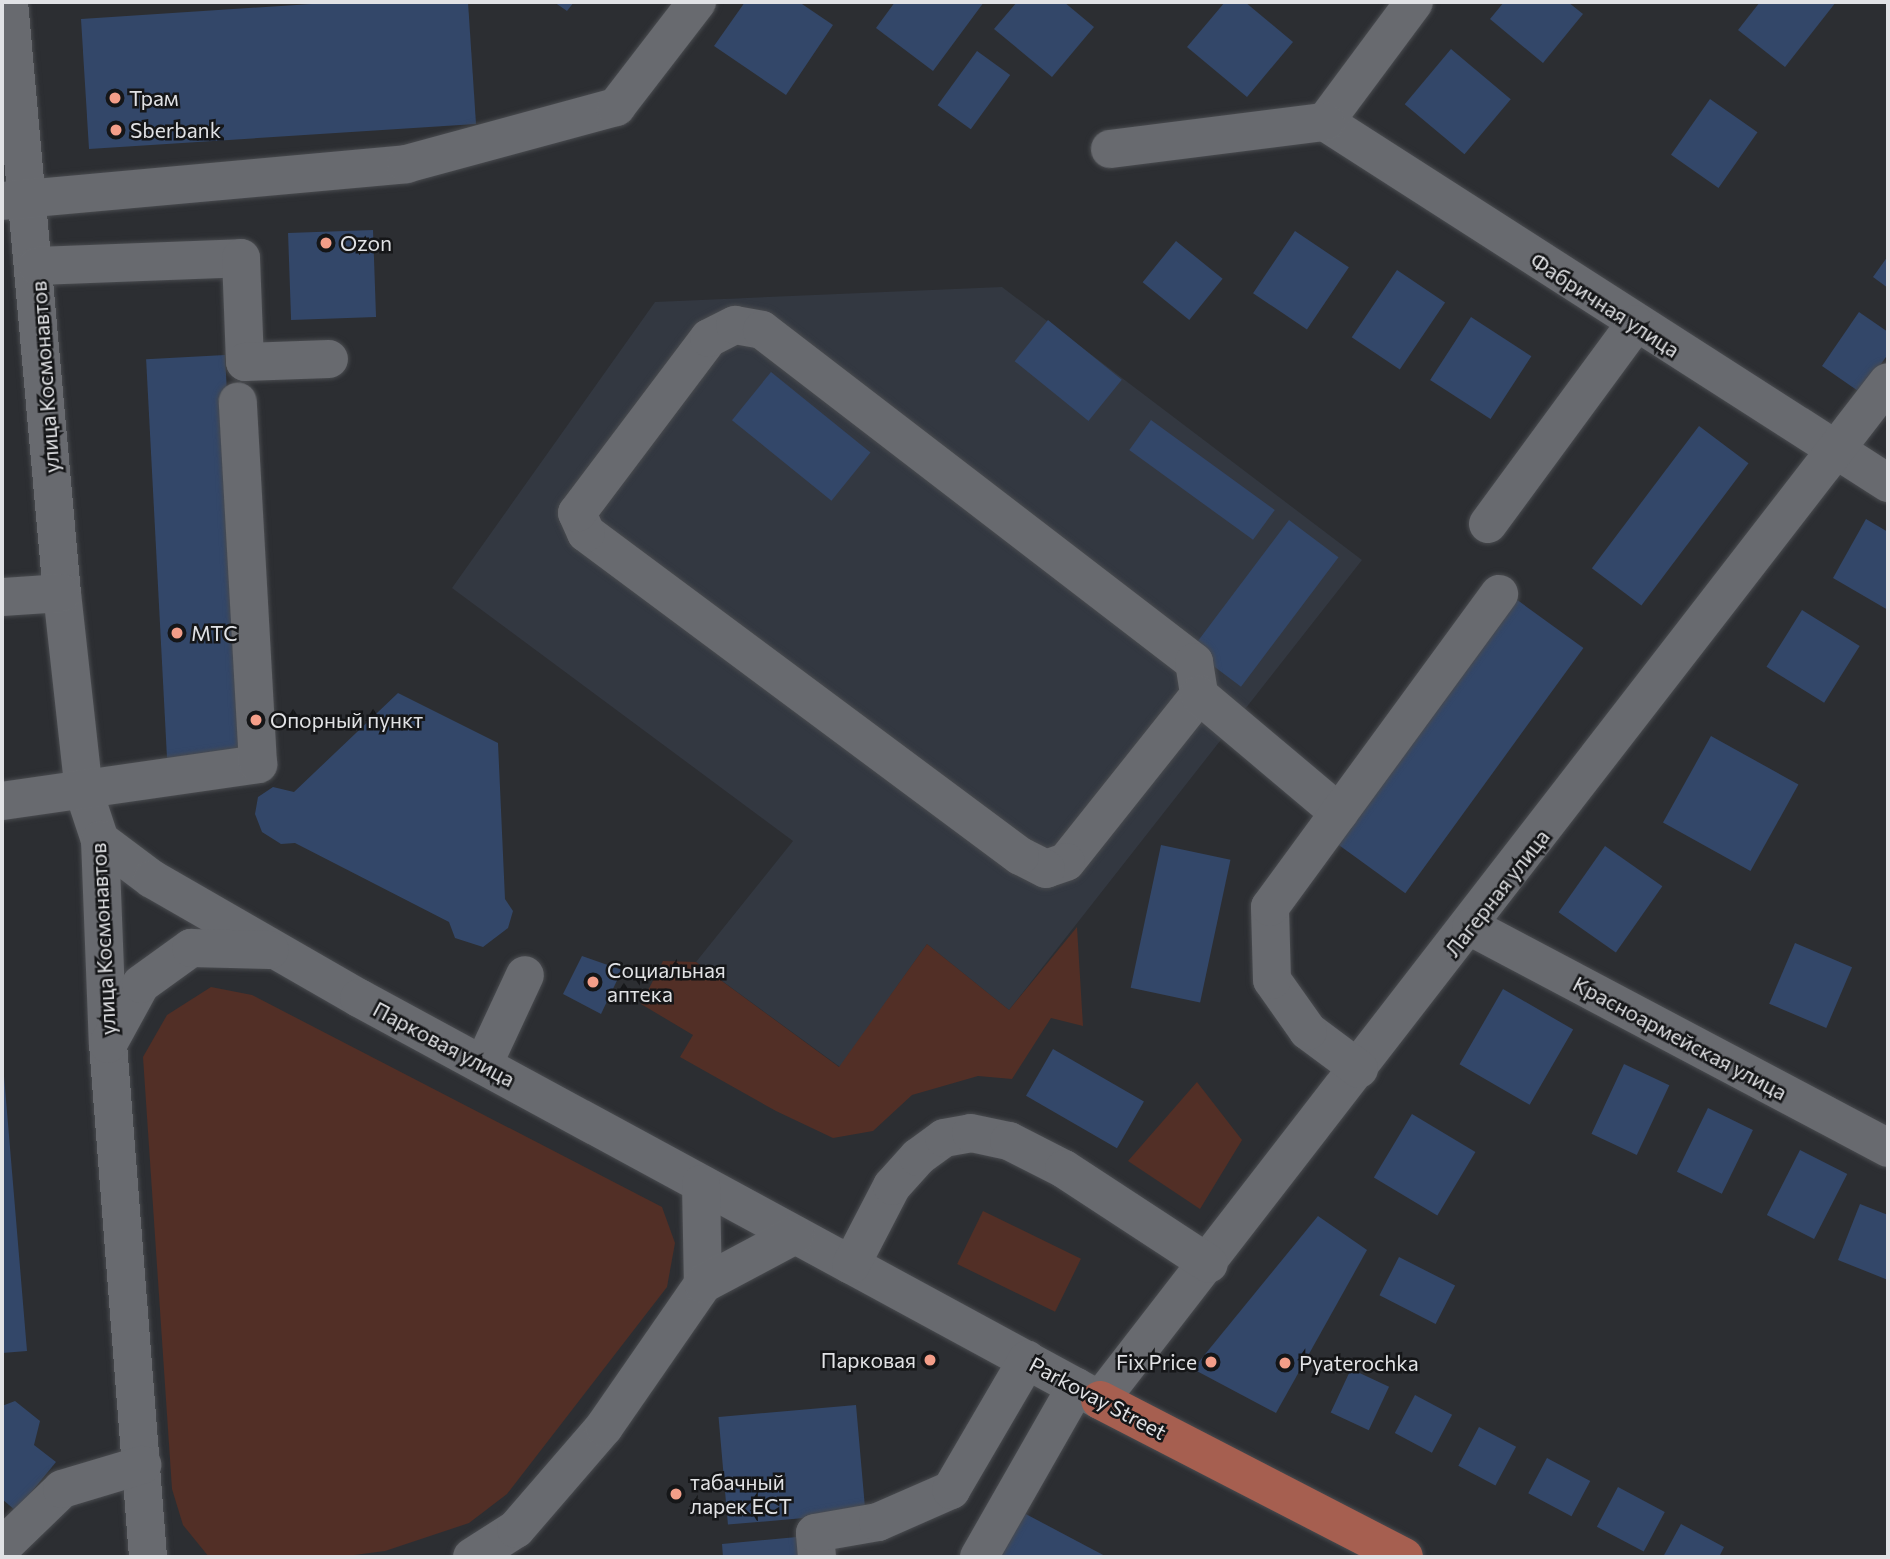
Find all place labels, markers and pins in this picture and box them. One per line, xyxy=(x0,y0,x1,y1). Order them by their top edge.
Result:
place label: Трам xyxy=(129,85,179,111)
marker: Трам xyxy=(107,90,123,106)
place label: Sberbank xyxy=(130,117,221,143)
marker: Sberbank xyxy=(108,122,124,138)
place label: Ozon xyxy=(340,230,392,256)
marker: Ozon xyxy=(318,235,334,251)
place label: МТС xyxy=(191,620,238,646)
marker: МТС xyxy=(169,625,185,641)
place label: Опорный пункт xyxy=(270,707,423,733)
marker: Опорный пункт xyxy=(248,712,264,728)
place label: Социальная аптека xyxy=(607,957,726,1007)
marker: Социальная аптека xyxy=(585,974,601,990)
place label: Парковая xyxy=(821,1347,916,1373)
place label: Fix Price xyxy=(1116,1349,1197,1375)
place label: Pyaterochka xyxy=(1299,1350,1419,1376)
marker: Парковая xyxy=(922,1352,938,1368)
marker: Fix Price xyxy=(1203,1354,1219,1370)
marker: Pyaterochka xyxy=(1277,1355,1293,1371)
place label: табачный ларек ЕСТ xyxy=(690,1469,792,1519)
marker: табачный ларек ЕСТ xyxy=(668,1486,684,1502)

